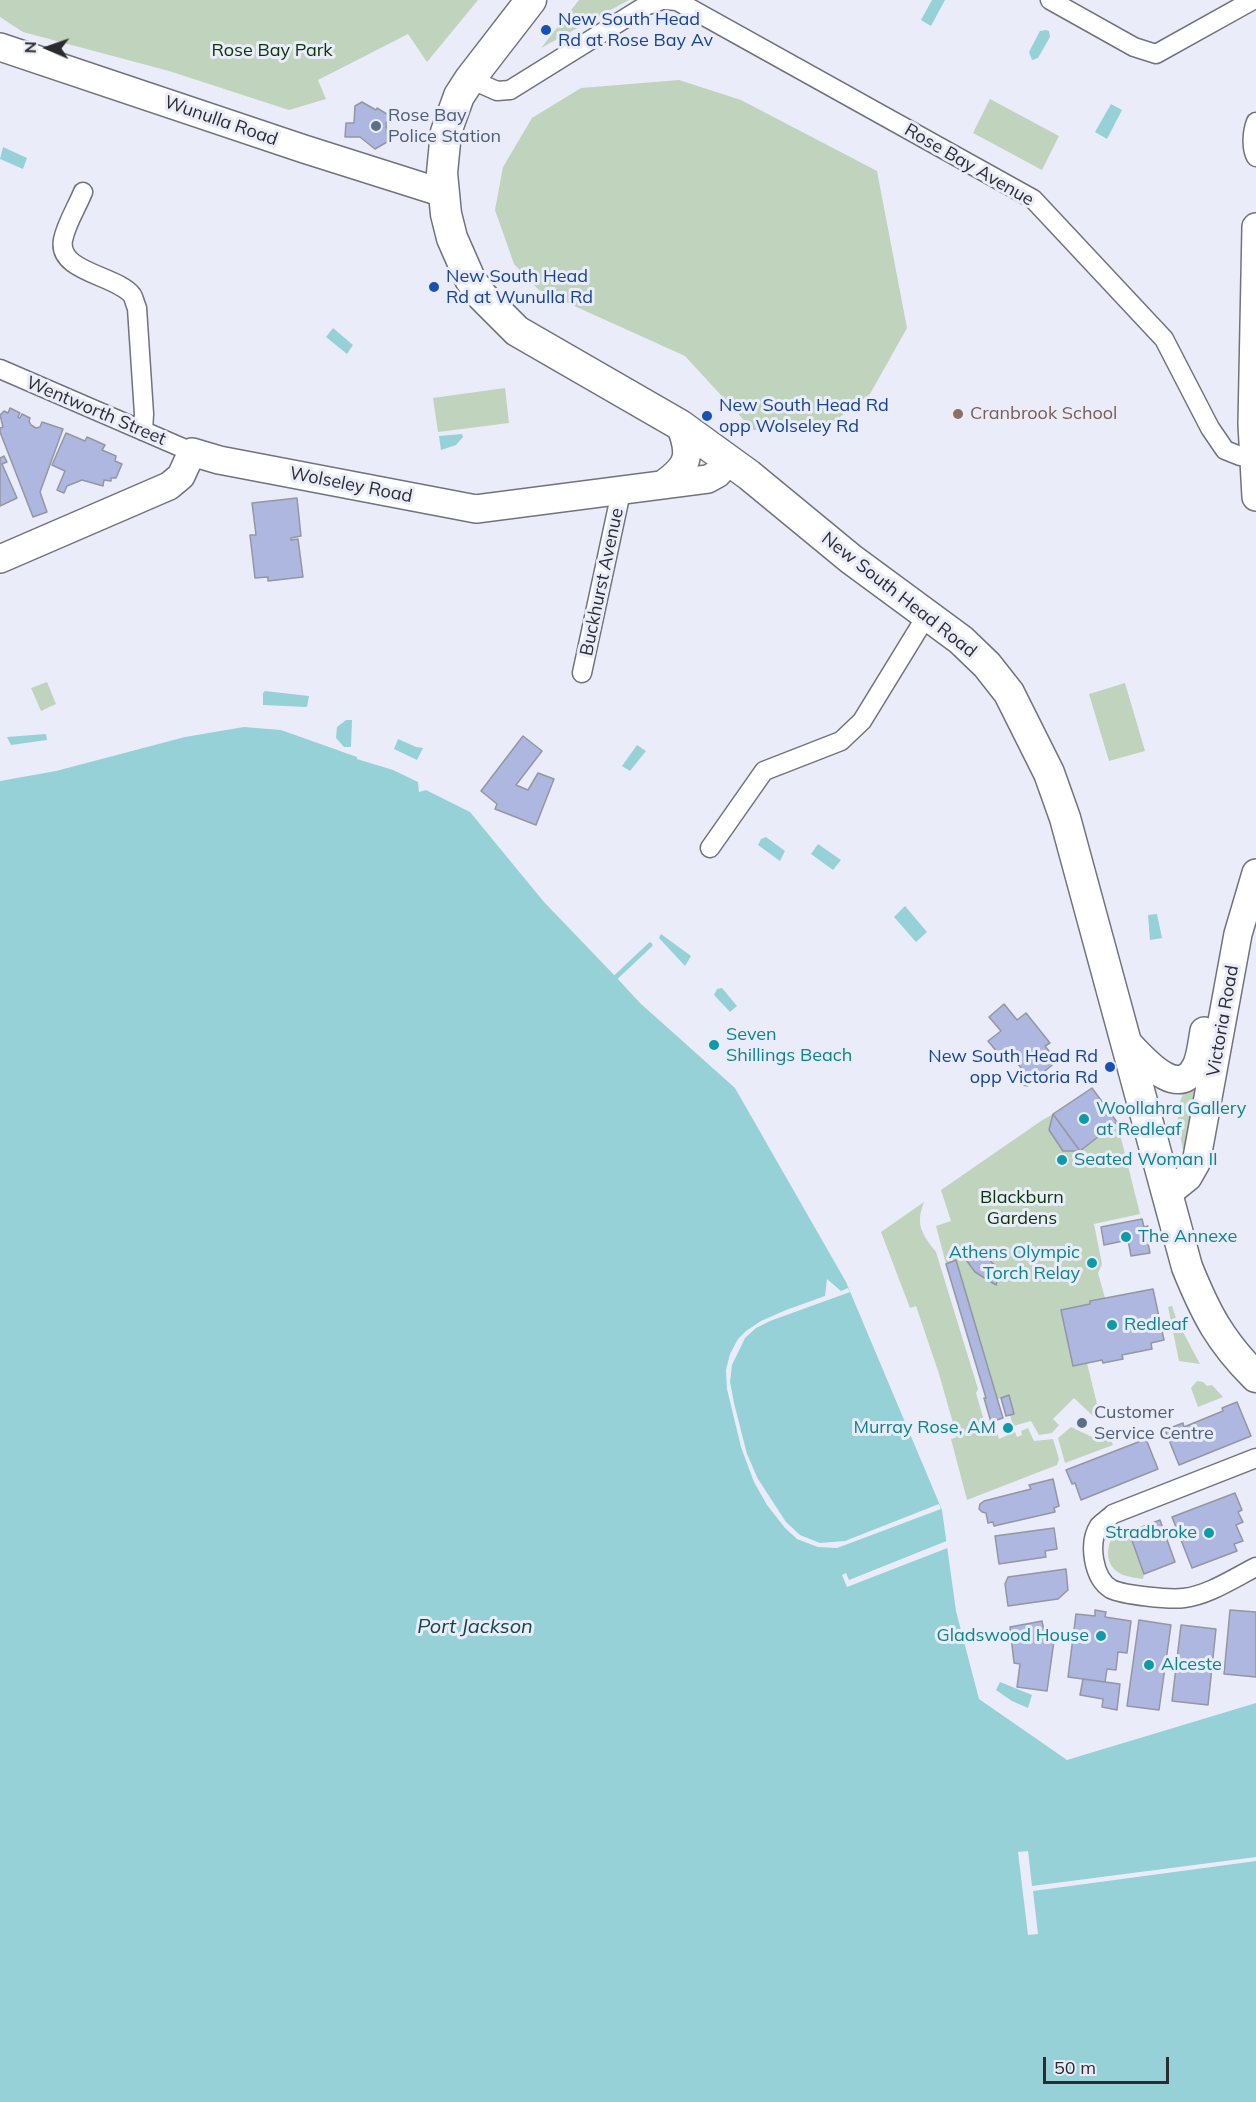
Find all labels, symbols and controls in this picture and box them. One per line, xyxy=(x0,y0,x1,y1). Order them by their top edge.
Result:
place label: New South Head Rd at Rose Bay Av xyxy=(558,9,713,52)
north arrow xyxy=(18,18,78,78)
marker: New South Head Rd at Rose Bay Av xyxy=(539,23,553,37)
park label: Rose Bay Park xyxy=(211,40,333,62)
text: N xyxy=(20,41,40,54)
street label: Wunulla Road xyxy=(161,91,281,151)
place label: Rose Bay Police Station xyxy=(388,105,501,148)
marker: Rose Bay Police Station xyxy=(369,119,383,133)
street label: Rose Bay Avenue xyxy=(900,119,1038,211)
place label: New South Head Rd at Wunulla Rd xyxy=(446,266,593,308)
marker: New South Head Rd at Wunulla Rd xyxy=(427,280,441,294)
street label: Wentworth Street xyxy=(23,372,169,450)
place label: New South Head Rd opp Wolseley Rd xyxy=(719,395,889,438)
place label: Cranbrook School xyxy=(970,403,1117,425)
marker: Cranbrook School xyxy=(951,407,965,421)
marker: New South Head Rd opp Wolseley Rd xyxy=(700,409,714,423)
street label: Wolseley Road xyxy=(288,463,414,507)
street label: Buckhurst Avenue xyxy=(576,506,628,658)
street label: New South Head Road xyxy=(817,528,981,662)
street label: Victoria Road xyxy=(1203,964,1243,1078)
place label: Seven Shillings Beach xyxy=(726,1024,852,1066)
marker: Seven Shillings Beach xyxy=(707,1038,721,1052)
place label: New South Head Rd opp Victoria Rd xyxy=(928,1046,1098,1088)
marker: New South Head Rd opp Victoria Rd xyxy=(1103,1060,1117,1074)
place label: Woollahra Gallery at Redleaf xyxy=(1096,1098,1246,1140)
marker: Woollahra Gallery at Redleaf xyxy=(1077,1112,1091,1126)
place label: Seated Woman II xyxy=(1074,1149,1218,1171)
marker: Seated Woman II xyxy=(1055,1153,1069,1167)
park label: Blackburn Gardens xyxy=(980,1187,1064,1230)
place label: The Annexe xyxy=(1138,1226,1237,1248)
marker: The Annexe xyxy=(1119,1230,1133,1244)
place label: Athens Olympic Torch Relay xyxy=(949,1242,1080,1284)
marker: Athens Olympic Torch Relay xyxy=(1085,1256,1099,1270)
place label: Redleaf xyxy=(1124,1314,1188,1336)
marker: Redleaf xyxy=(1105,1318,1119,1332)
place label: Customer Service Centre xyxy=(1094,1402,1214,1444)
marker: Customer Service Centre xyxy=(1075,1416,1089,1430)
place label: Murray Rose, AM xyxy=(854,1417,996,1439)
marker: Murray Rose, AM xyxy=(1001,1421,1015,1435)
place label: Stradbroke xyxy=(1105,1522,1197,1544)
marker: Stradbroke xyxy=(1202,1526,1216,1540)
water label: Port Jackson xyxy=(417,1615,533,1639)
place label: Gladswood House xyxy=(936,1625,1089,1647)
marker: Gladswood House xyxy=(1094,1629,1108,1643)
place label: Alceste xyxy=(1161,1654,1222,1676)
marker: Alceste xyxy=(1142,1658,1156,1672)
scale bar xyxy=(1046,2045,1172,2083)
text: 50 m xyxy=(1054,2056,1096,2079)

